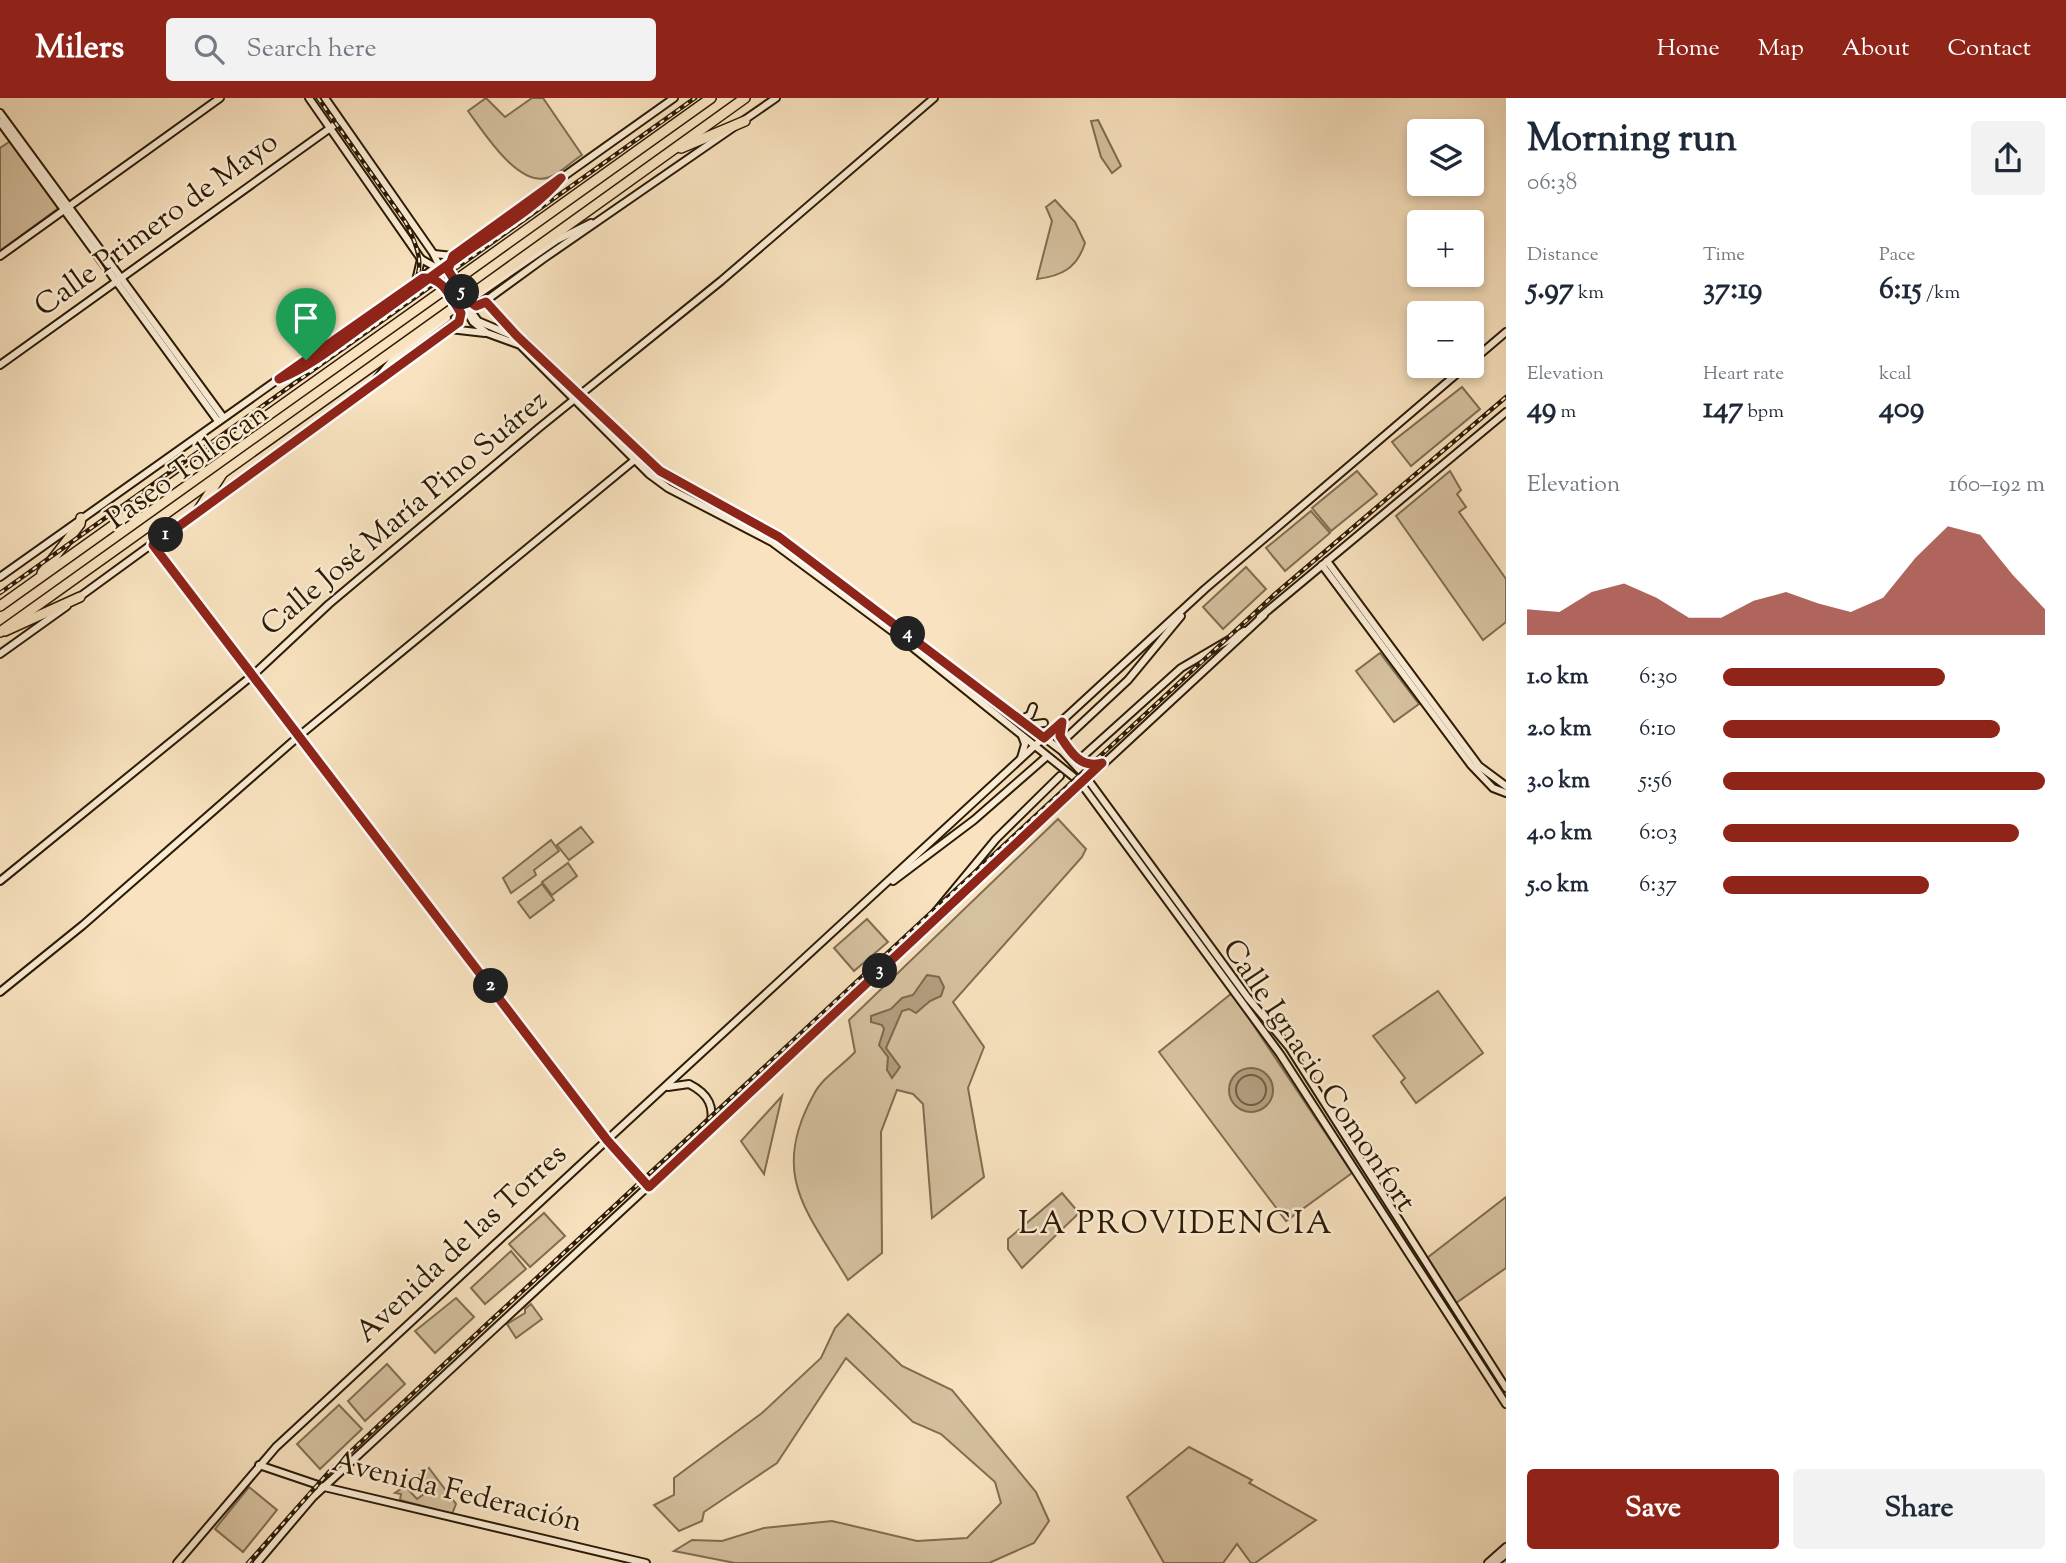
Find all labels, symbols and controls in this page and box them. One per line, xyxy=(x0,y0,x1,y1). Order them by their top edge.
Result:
search box xyxy=(166,18,656,81)
text: Milers xyxy=(35,25,124,73)
icon: search xyxy=(190,30,228,68)
text: Search here xyxy=(246,31,377,68)
text: Home xyxy=(1657,32,1720,66)
text: Map xyxy=(1758,32,1804,66)
text: About xyxy=(1842,32,1909,66)
text: Contact xyxy=(1947,32,2031,66)
text: Morning run xyxy=(1527,114,1737,168)
map controls xyxy=(1407,119,1484,378)
button: layers xyxy=(1407,119,1484,196)
button: share xyxy=(1971,121,2045,195)
street label: Calle Primero de Mayo xyxy=(26,122,288,328)
text: 06:38 xyxy=(1527,167,1577,200)
button: + xyxy=(1407,210,1484,287)
text: Distance xyxy=(1527,242,1599,269)
text: Time xyxy=(1703,242,1745,269)
text: Pace xyxy=(1879,242,1915,269)
text: 5.97 xyxy=(1527,269,1574,312)
text: 37:19 xyxy=(1703,269,1762,312)
text: 6:15 xyxy=(1879,269,1922,312)
pin: 5 xyxy=(444,274,480,310)
text: 5 xyxy=(458,278,465,305)
text: km xyxy=(1574,280,1604,307)
text: /km xyxy=(1922,280,1960,307)
pin xyxy=(276,288,336,360)
icon: arrive xyxy=(287,299,325,337)
button: − xyxy=(1407,301,1484,378)
text: Elevation xyxy=(1527,361,1604,388)
text: Heart rate xyxy=(1703,361,1784,388)
text: kcal xyxy=(1879,361,1912,388)
street label: Calle José María Pino Suárez xyxy=(252,381,558,647)
text: 49 xyxy=(1527,388,1556,431)
text: 147 xyxy=(1703,388,1743,431)
text: 409 xyxy=(1879,388,1924,431)
street label: Paseo Tollocan xyxy=(98,393,278,541)
text: m xyxy=(1556,399,1576,426)
text: bpm xyxy=(1743,399,1784,426)
text: Elevation xyxy=(1527,469,1620,502)
text: 160–192 m xyxy=(1949,469,2045,502)
pin: 1 xyxy=(148,518,184,552)
text: 1 xyxy=(162,521,169,548)
pin: 4 xyxy=(890,616,926,652)
text: 4 xyxy=(903,620,912,647)
text: 1.0 km xyxy=(1527,661,1589,694)
text: 6:30 xyxy=(1639,661,1677,694)
text: 2.0 km xyxy=(1527,713,1592,746)
text: 6:10 xyxy=(1639,713,1676,746)
text: 3.0 km xyxy=(1527,765,1590,798)
text: 5:56 xyxy=(1639,765,1672,798)
text: 4.0 km xyxy=(1527,817,1592,850)
text: 6:03 xyxy=(1639,817,1677,850)
text: 5.0 km xyxy=(1527,869,1589,902)
text: 6:37 xyxy=(1639,869,1677,902)
street label: Calle Ignacio Comonfort xyxy=(1210,931,1426,1221)
pin: 3 xyxy=(862,954,898,988)
text: 3 xyxy=(876,957,883,984)
pin: 2 xyxy=(474,968,508,1004)
text: 2 xyxy=(486,972,495,999)
street label: Avenida de las Torres xyxy=(347,1134,577,1354)
district label: LA PROVIDENCIA xyxy=(1018,1202,1334,1248)
street label: Avenida Federación xyxy=(327,1441,587,1545)
button: Save xyxy=(1527,1469,1779,1549)
button: Share xyxy=(1793,1469,2045,1549)

